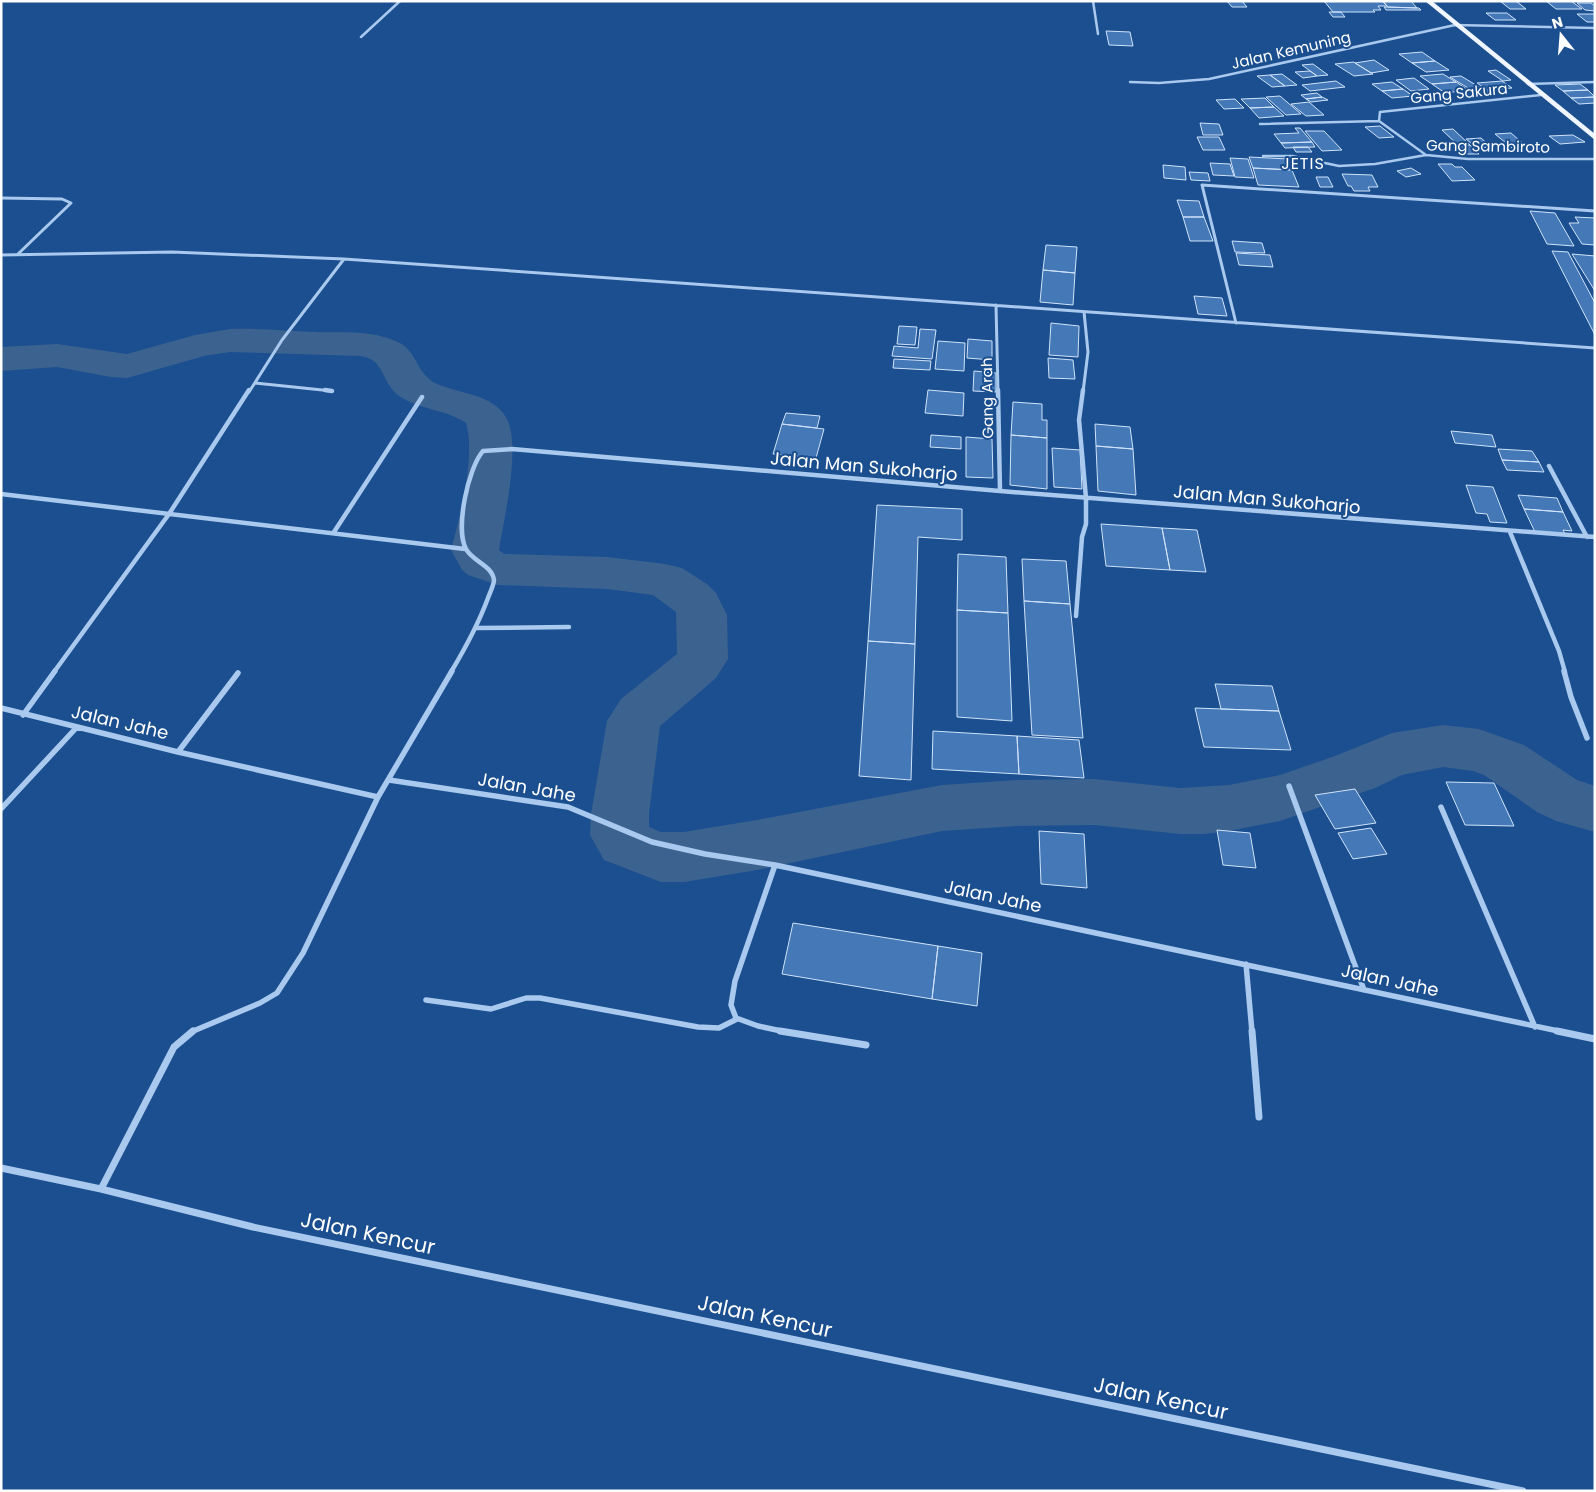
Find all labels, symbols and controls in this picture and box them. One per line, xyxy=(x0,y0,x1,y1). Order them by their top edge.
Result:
north arrow xyxy=(1536,10,1586,60)
text: N xyxy=(1549,11,1565,34)
street label: Jalan Kemuning xyxy=(1229,26,1353,74)
street label: Gang Sakura xyxy=(1409,77,1509,109)
street label: Gang Sambiroto xyxy=(1426,134,1550,158)
district label: JETIS xyxy=(1281,152,1325,175)
street label: Gang Arah xyxy=(976,357,998,439)
street label: Jalan Man Sukoharjo xyxy=(769,445,959,487)
street label: Jalan Man Sukoharjo xyxy=(1172,478,1362,520)
street label: Jalan Jahe xyxy=(69,699,171,745)
street label: Jalan Jahe xyxy=(476,766,578,808)
street label: Jalan Jahe xyxy=(942,873,1044,919)
street label: Jalan Jahe xyxy=(1339,957,1441,1003)
street label: Jalan Kencur xyxy=(298,1205,438,1261)
street label: Jalan Kencur xyxy=(695,1288,835,1344)
street label: Jalan Kencur xyxy=(1091,1370,1231,1426)

